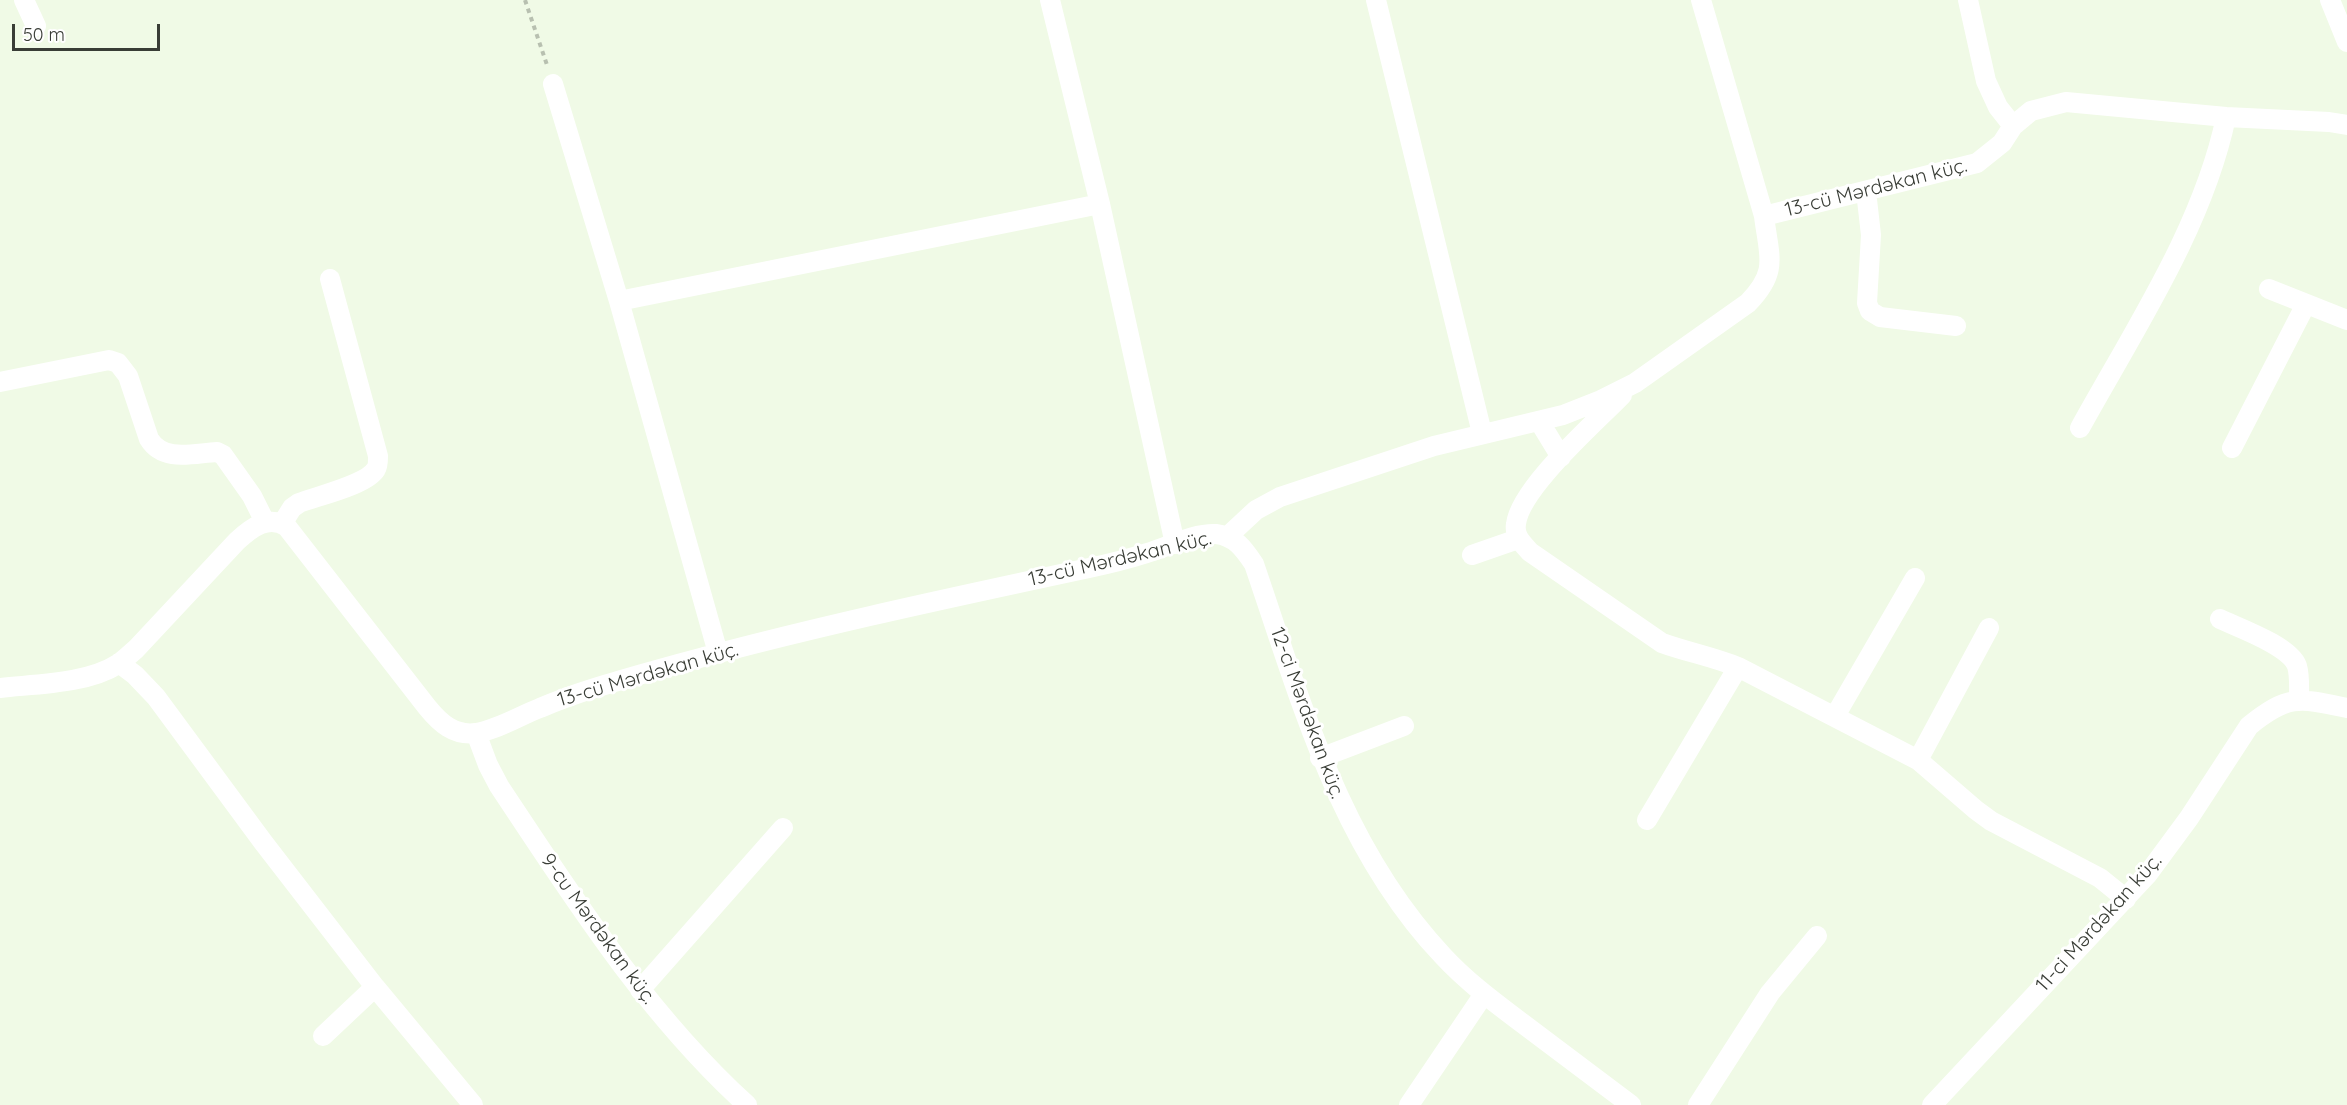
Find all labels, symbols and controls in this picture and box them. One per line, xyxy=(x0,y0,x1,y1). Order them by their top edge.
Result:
scale bar xyxy=(15,12,164,50)
text: 50 m xyxy=(23,23,65,46)
street label: 13-cü Mərdəkan küç. xyxy=(1782,154,1970,222)
street label: 13-cü Mərdəkan küç. xyxy=(1026,526,1214,592)
street label: 12-ci Mərdəkan küç. xyxy=(1265,624,1349,802)
street label: 13-cü Mərdəkan küç. xyxy=(555,638,741,712)
street label: 9-cu Mərdəkan küç. xyxy=(535,849,661,1009)
street label: 11-ci Mərdəkan küç. xyxy=(2031,849,2167,997)

